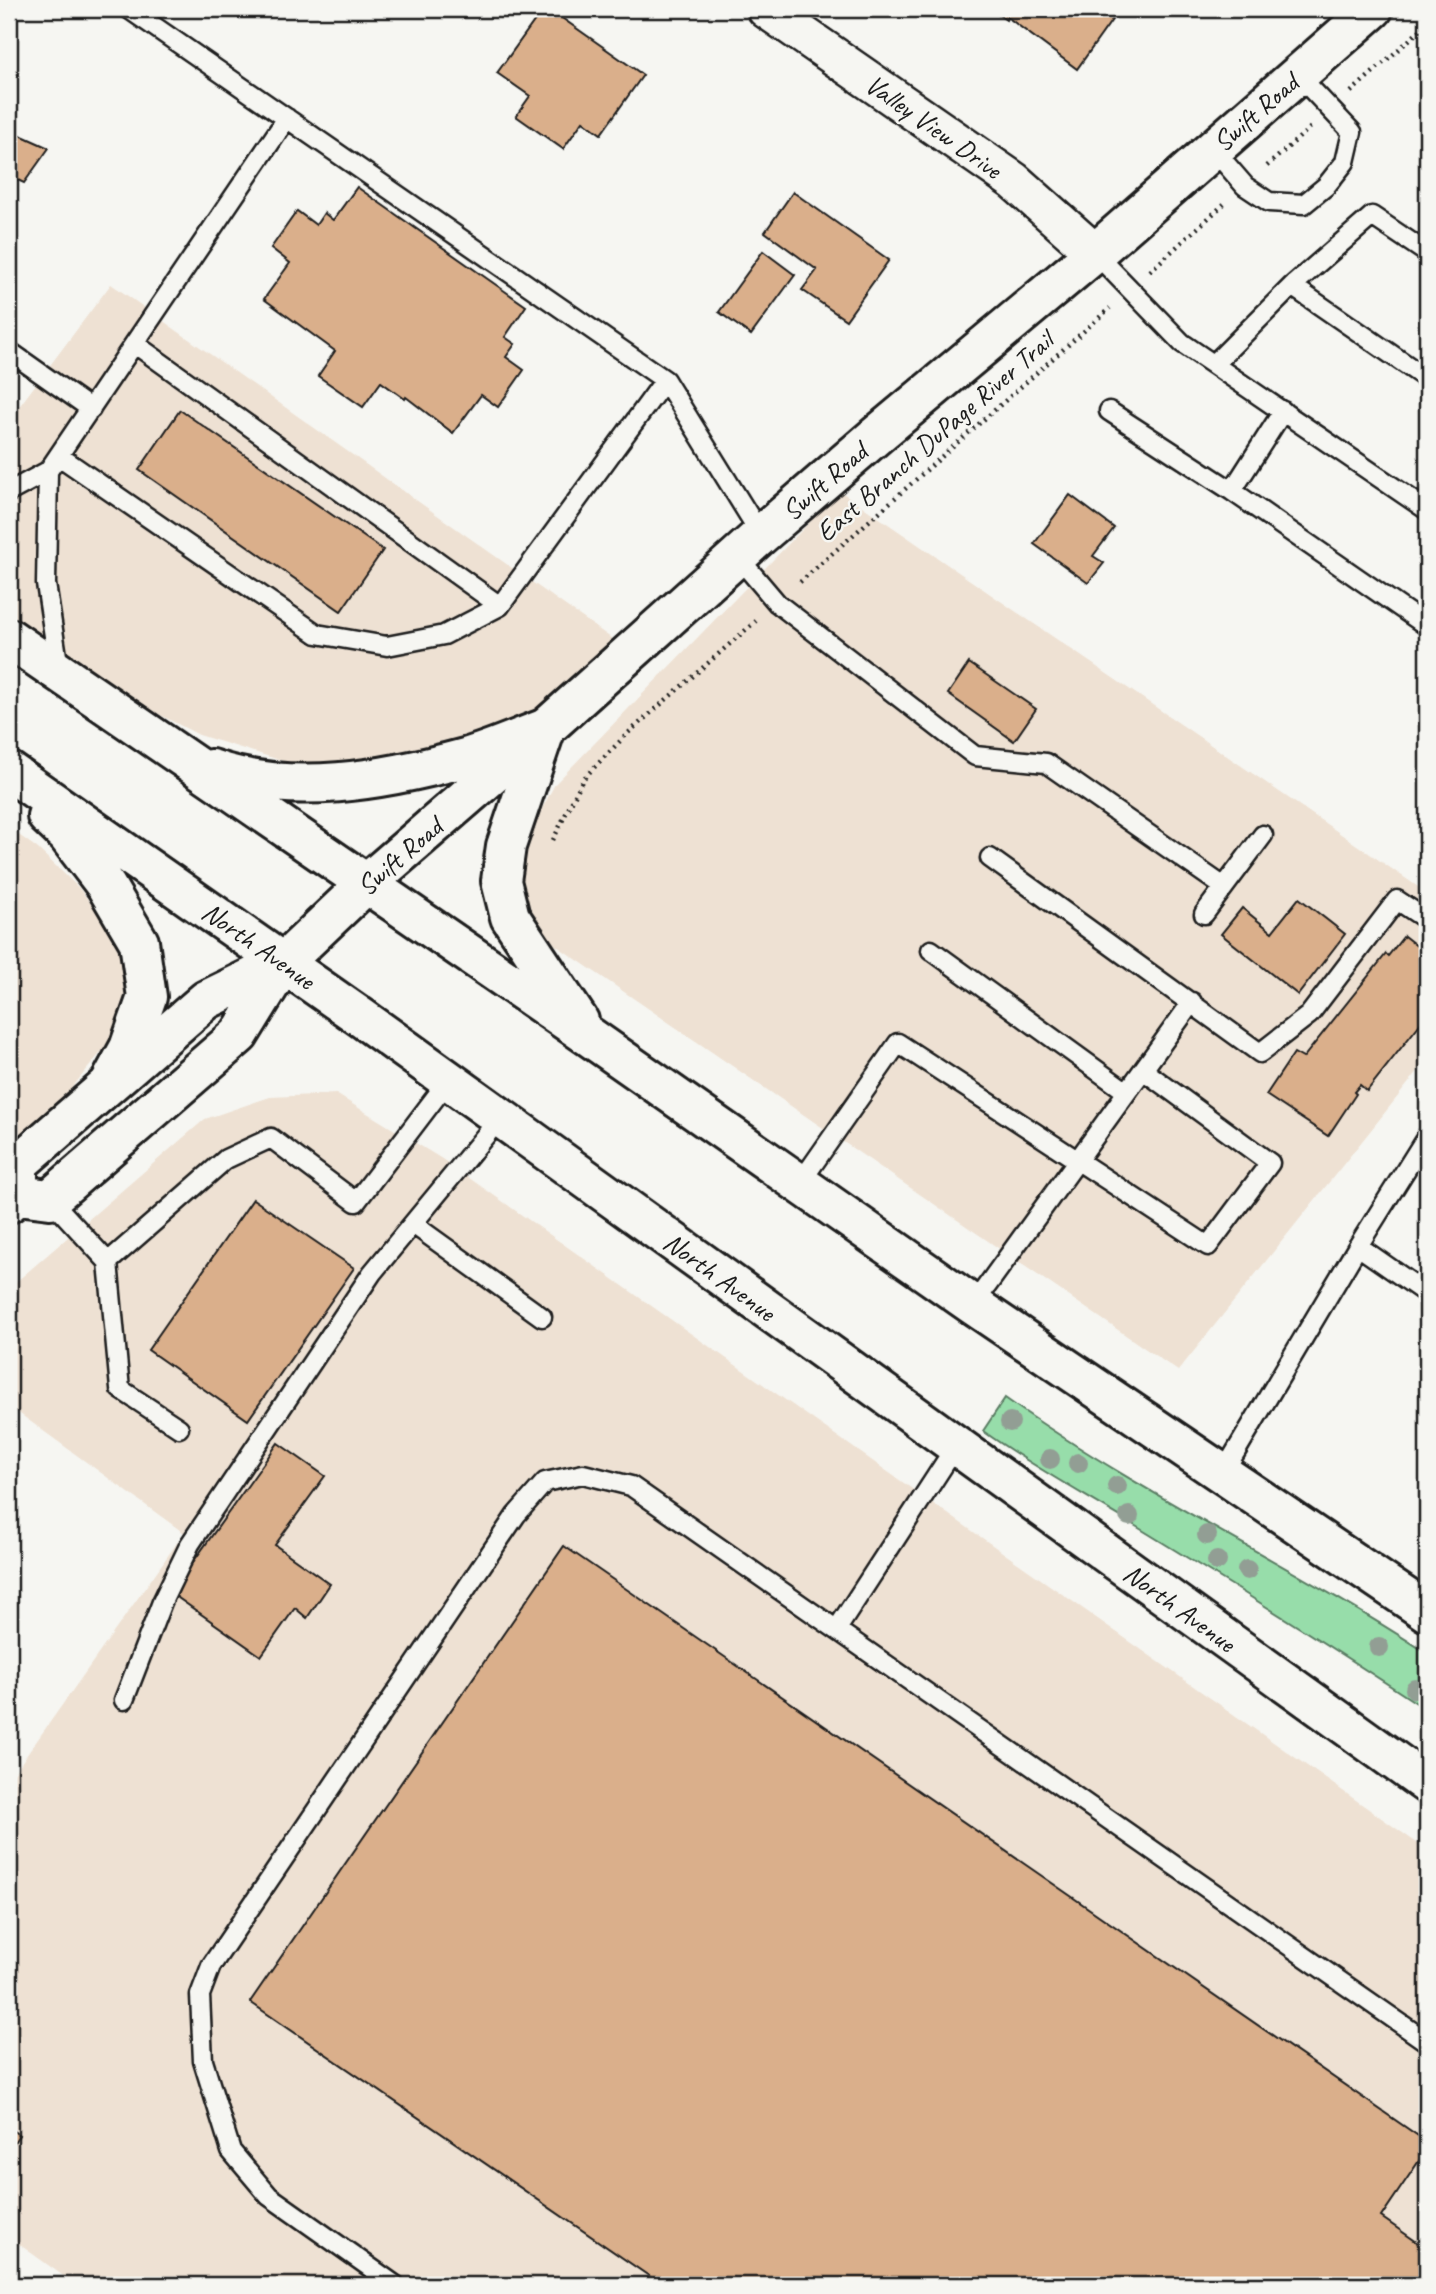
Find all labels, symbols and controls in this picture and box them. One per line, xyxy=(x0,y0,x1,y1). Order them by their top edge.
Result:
street label: Swift Road xyxy=(1205,63,1308,159)
street label: Valley View Drive xyxy=(859,67,1010,187)
street label: East Branch DuPage River Trail xyxy=(808,320,1064,549)
street label: Swift Road xyxy=(774,432,877,528)
street label: Swift Road xyxy=(349,807,452,903)
street label: North Avenue xyxy=(195,894,323,998)
street label: North Avenue xyxy=(657,1224,784,1330)
street label: North Avenue xyxy=(1117,1555,1244,1661)

